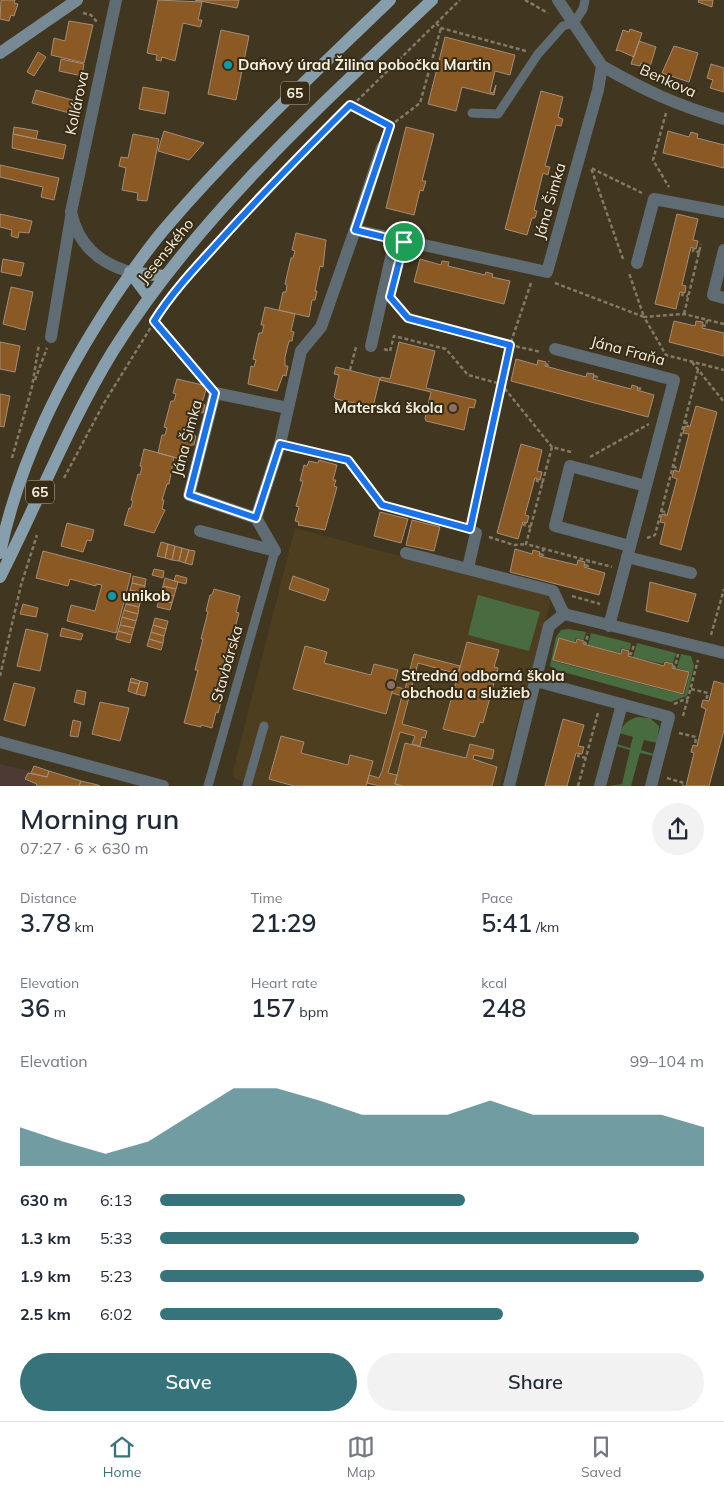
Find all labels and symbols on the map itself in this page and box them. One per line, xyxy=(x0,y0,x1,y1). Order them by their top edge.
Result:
place label: Daňový úrad Žilina pobočka Martin xyxy=(238,55,491,74)
marker: Daňový úrad Žilina pobočka Martin xyxy=(222,59,234,71)
street label: Benkova xyxy=(637,60,699,101)
street label: Kollárova xyxy=(60,69,93,137)
road number: 65 xyxy=(281,82,309,105)
street label: Jána Šimka xyxy=(530,161,569,241)
street label: Jesenského xyxy=(134,214,198,287)
pin xyxy=(383,221,425,263)
street label: Jána Fraňa xyxy=(589,331,667,370)
street label: Jána Šimka xyxy=(167,398,206,478)
place label: Materská škola xyxy=(334,398,443,417)
marker: Materská škola xyxy=(447,402,459,414)
road number: 65 xyxy=(26,481,54,504)
place label: unikob xyxy=(122,586,170,605)
marker: unikob xyxy=(106,590,118,602)
street label: Stavbárska xyxy=(207,623,247,704)
place label: Stredná odborná škola obchodu a služieb xyxy=(401,666,565,702)
marker: Stredná odborná škola obchodu a služieb xyxy=(385,679,397,691)

